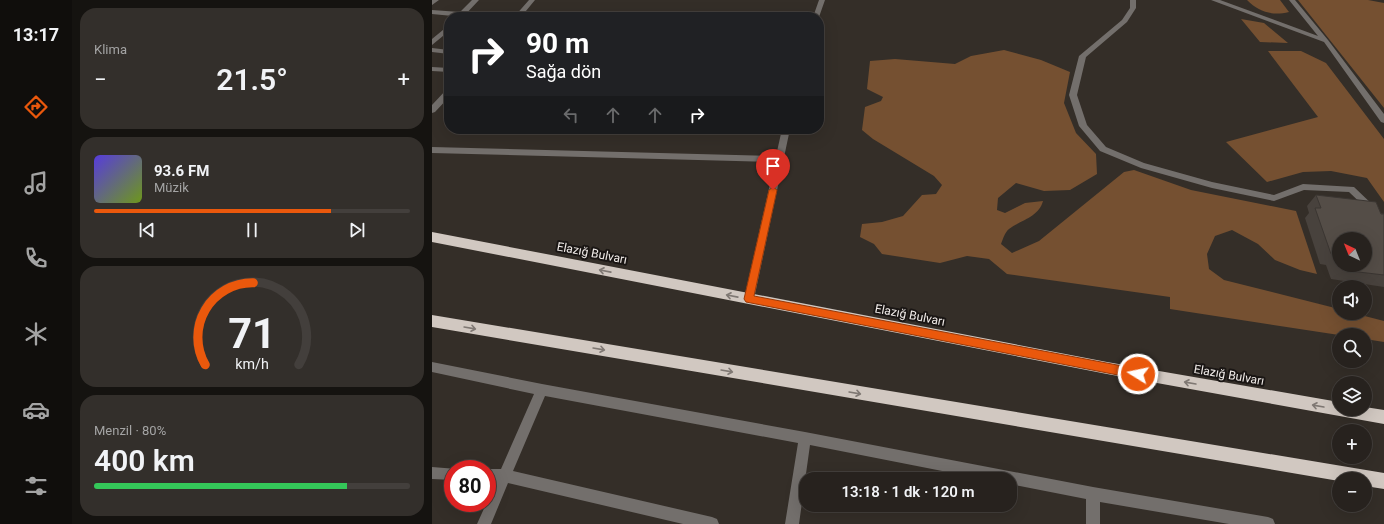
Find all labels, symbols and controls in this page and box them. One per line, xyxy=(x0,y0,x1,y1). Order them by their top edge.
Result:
text: 13:17 xyxy=(13,24,59,45)
text: 90 m xyxy=(526,27,589,60)
icon: right xyxy=(460,28,512,80)
text: Klima xyxy=(94,42,127,57)
text: Sağa dön xyxy=(526,61,601,82)
text: 21.5° xyxy=(216,62,288,97)
text: − xyxy=(94,67,107,92)
text: + xyxy=(398,67,410,92)
icon: directions xyxy=(22,93,50,121)
icon: left xyxy=(560,104,582,126)
icon: ahead xyxy=(602,104,624,126)
icon: ahead xyxy=(644,104,666,126)
icon: right xyxy=(686,104,708,126)
pin xyxy=(756,149,790,190)
icon: arrive xyxy=(762,155,784,177)
text: 93.6 FM xyxy=(154,162,209,180)
icon: music xyxy=(22,169,50,197)
text: Müzik xyxy=(154,180,189,195)
icon: previous xyxy=(136,219,158,241)
icon: pause xyxy=(241,219,263,241)
icon: next xyxy=(346,219,368,241)
north arrow xyxy=(1332,232,1372,272)
map controls xyxy=(1332,232,1372,512)
street label: Elazığ Bulvarı xyxy=(556,239,628,267)
icon: phone xyxy=(22,244,50,272)
one-way arrow xyxy=(599,267,612,275)
button: sound xyxy=(1332,280,1372,320)
one-way arrow xyxy=(726,291,739,299)
street label: Elazığ Bulvarı xyxy=(874,301,946,329)
text: 71 xyxy=(228,308,276,357)
icon: climate xyxy=(22,320,50,348)
one-way arrow xyxy=(464,324,477,332)
button: search xyxy=(1332,328,1372,368)
one-way arrow xyxy=(592,345,605,353)
position arrow xyxy=(1117,353,1159,395)
text: km/h xyxy=(235,355,269,371)
street label: Elazığ Bulvarı xyxy=(1193,362,1265,388)
one-way arrow xyxy=(720,367,733,375)
button: layers xyxy=(1332,376,1372,416)
one-way arrow xyxy=(1184,379,1197,387)
one-way arrow xyxy=(848,389,861,397)
icon: car xyxy=(22,396,50,424)
one-way arrow xyxy=(1312,402,1325,410)
text: Menzil · 80% xyxy=(94,423,166,438)
button: + xyxy=(1332,424,1372,464)
text: 400 km xyxy=(94,443,195,478)
speed limit sign: 80 xyxy=(444,460,496,512)
icon: filters xyxy=(22,472,50,500)
button: − xyxy=(1332,472,1372,512)
text: 13:18 · 1 dk · 120 m xyxy=(841,483,975,501)

